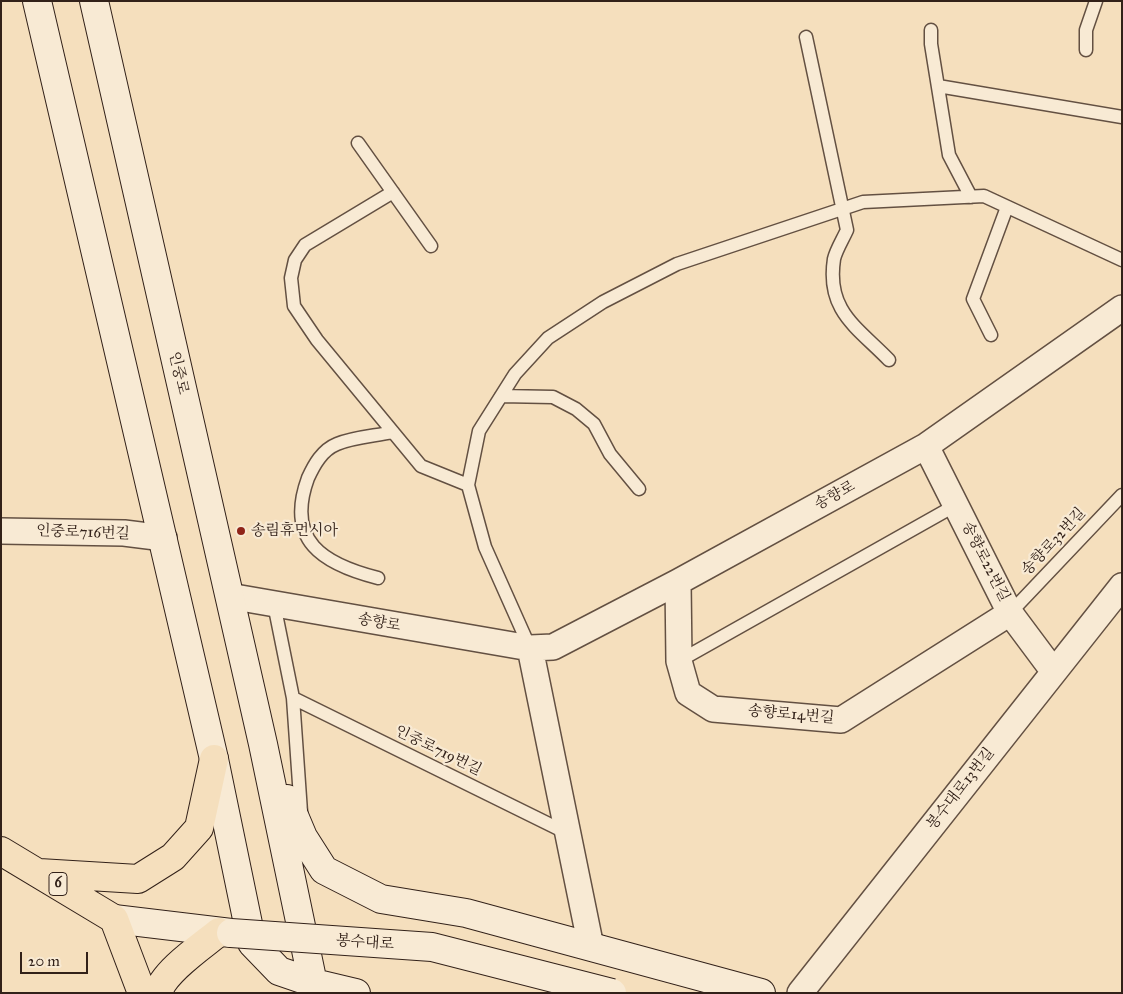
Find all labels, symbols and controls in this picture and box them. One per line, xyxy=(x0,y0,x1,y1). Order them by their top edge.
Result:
street label: 인중로 xyxy=(164,350,192,396)
street label: 송향로 xyxy=(812,478,858,514)
street label: 송향로32번길 xyxy=(1018,504,1090,580)
street label: 송향로22번길 xyxy=(957,519,1013,605)
street label: 인중로716번길 xyxy=(36,522,130,544)
place label: 송림휴먼시아 xyxy=(251,522,338,540)
marker: 송림휴먼시아 xyxy=(235,525,247,537)
street label: 송향로 xyxy=(356,610,402,636)
street label: 송향로14번길 xyxy=(747,702,835,728)
street label: 인중로719번길 xyxy=(392,722,484,780)
street label: 봉수대로13번길 xyxy=(923,745,999,833)
road number: 6 xyxy=(49,872,67,896)
street label: 봉수대로 xyxy=(335,932,395,954)
scale bar xyxy=(22,942,90,974)
text: 20 m xyxy=(28,952,60,970)

